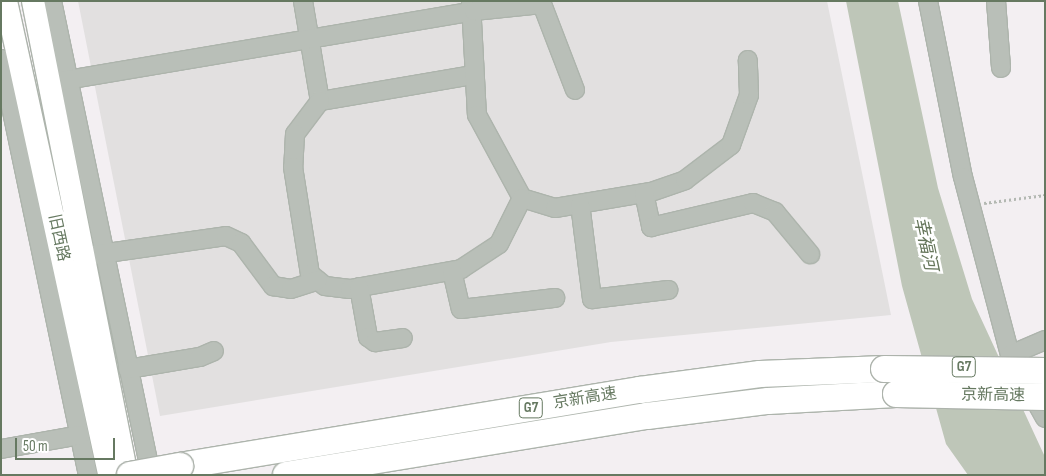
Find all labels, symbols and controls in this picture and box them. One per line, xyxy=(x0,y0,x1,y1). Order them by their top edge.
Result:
street label: 旧西路 xyxy=(44,213,72,263)
water label: 幸福河 xyxy=(909,215,941,273)
road number: G7 xyxy=(952,354,976,380)
street label: 京新高速 xyxy=(552,385,618,413)
street label: 京新高速 xyxy=(961,386,1025,406)
road number: G7 xyxy=(518,396,544,420)
scale bar xyxy=(18,428,118,460)
text: 50 m xyxy=(23,437,48,456)

